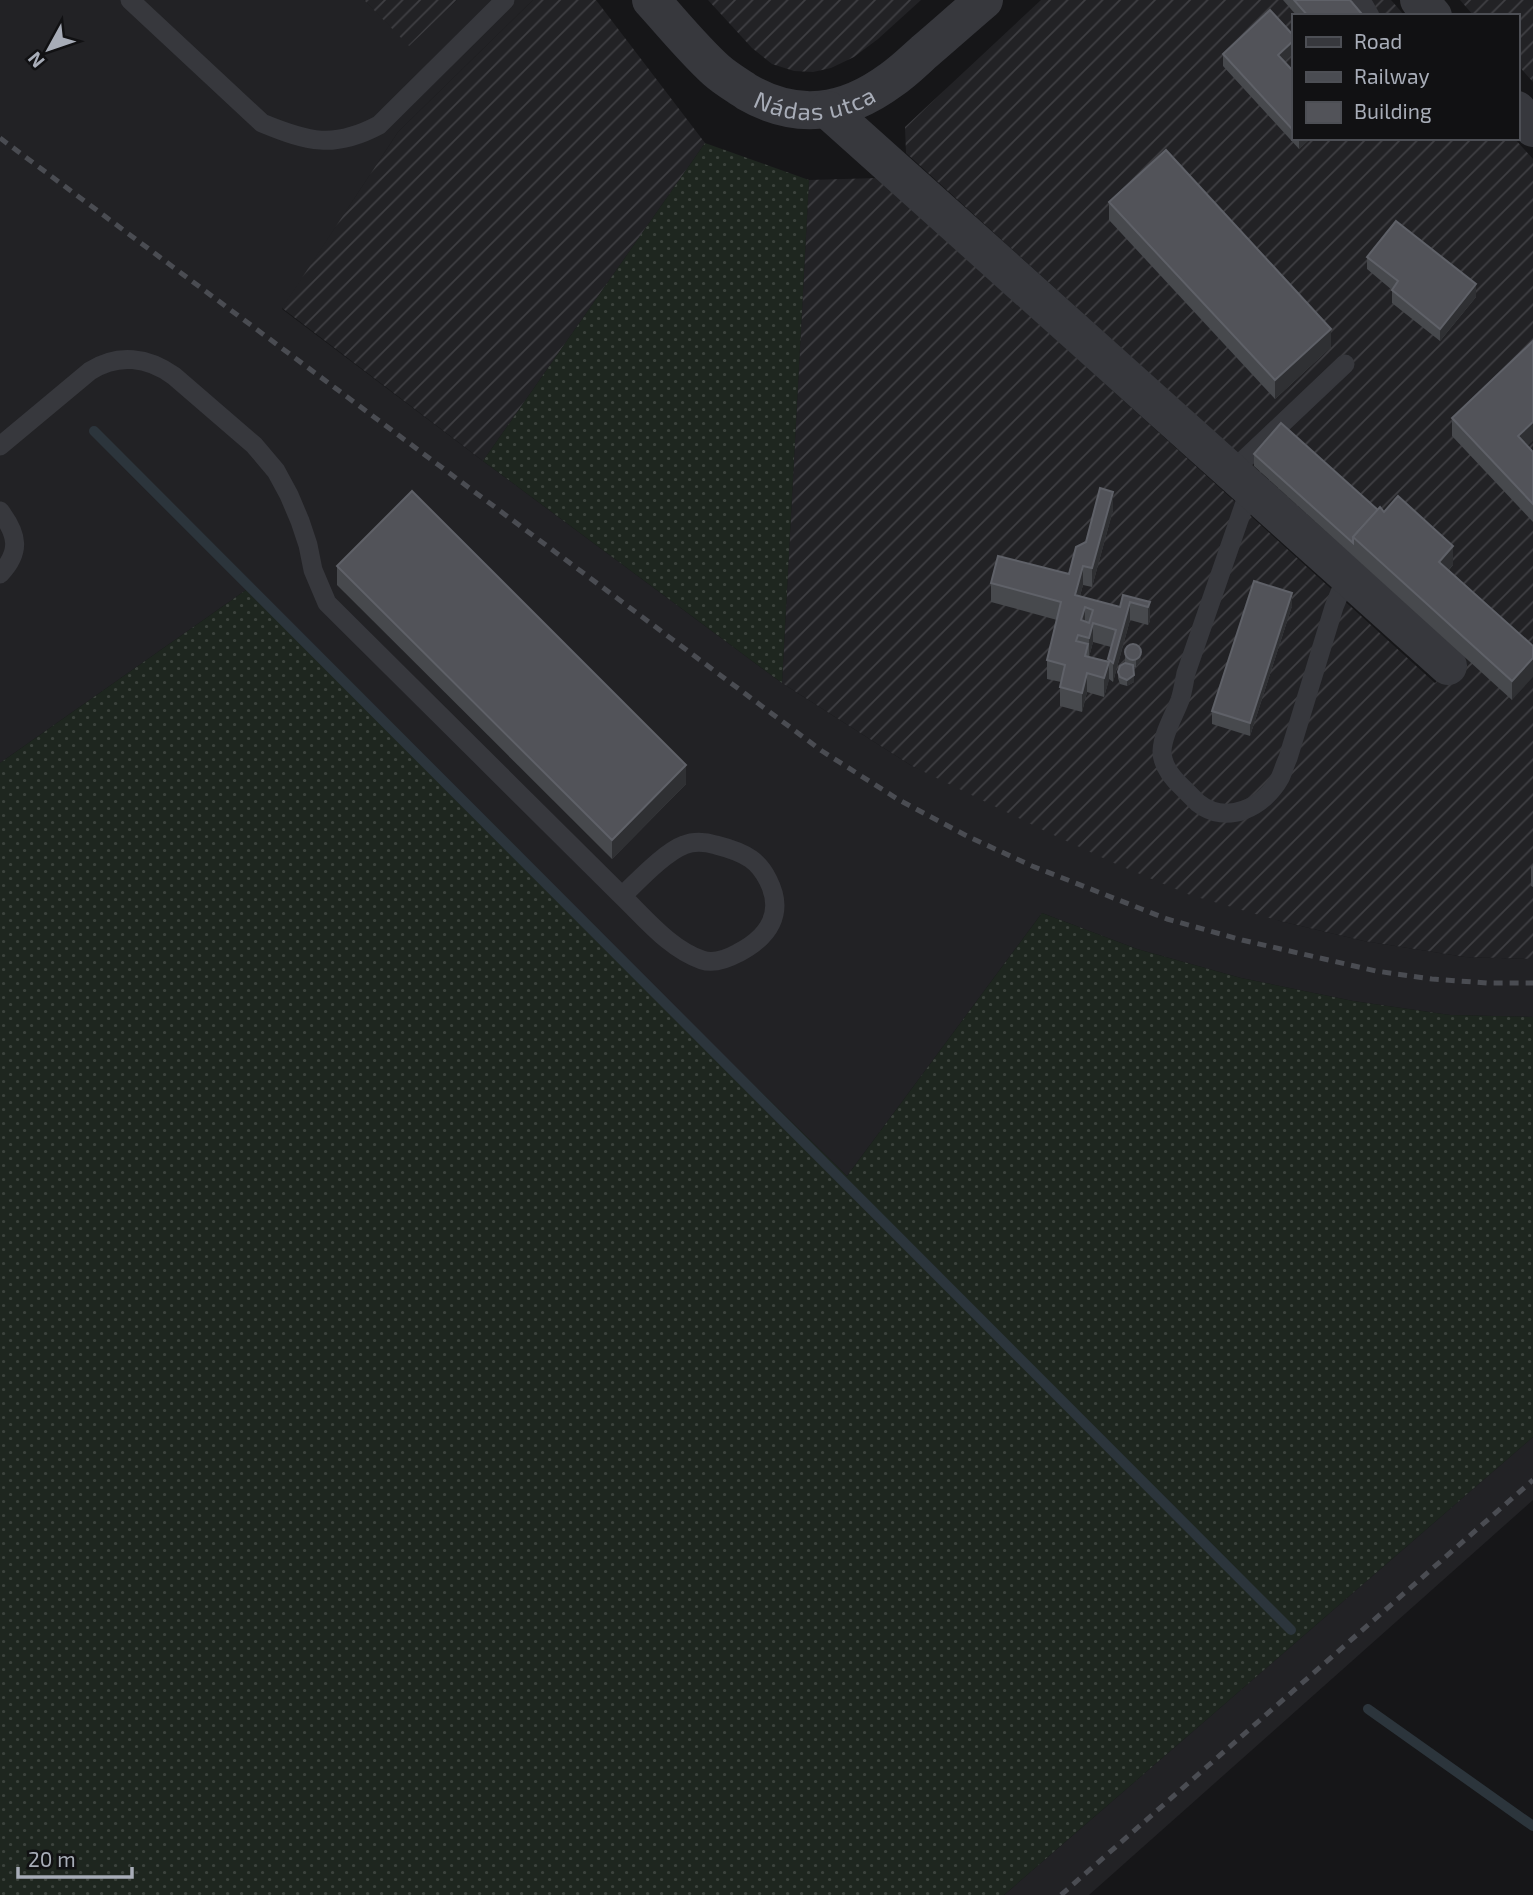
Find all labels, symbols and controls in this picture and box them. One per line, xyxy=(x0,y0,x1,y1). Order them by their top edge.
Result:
north arrow xyxy=(14,14,84,84)
legend xyxy=(1292,14,1519,140)
text: Road xyxy=(1354,28,1402,53)
text: N xyxy=(22,48,49,73)
text: Railway xyxy=(1354,63,1430,88)
street label: Nádas utca xyxy=(750,79,880,125)
text: Building xyxy=(1354,98,1432,123)
scale bar xyxy=(18,1836,131,1880)
text: 20 m xyxy=(28,1846,76,1871)

